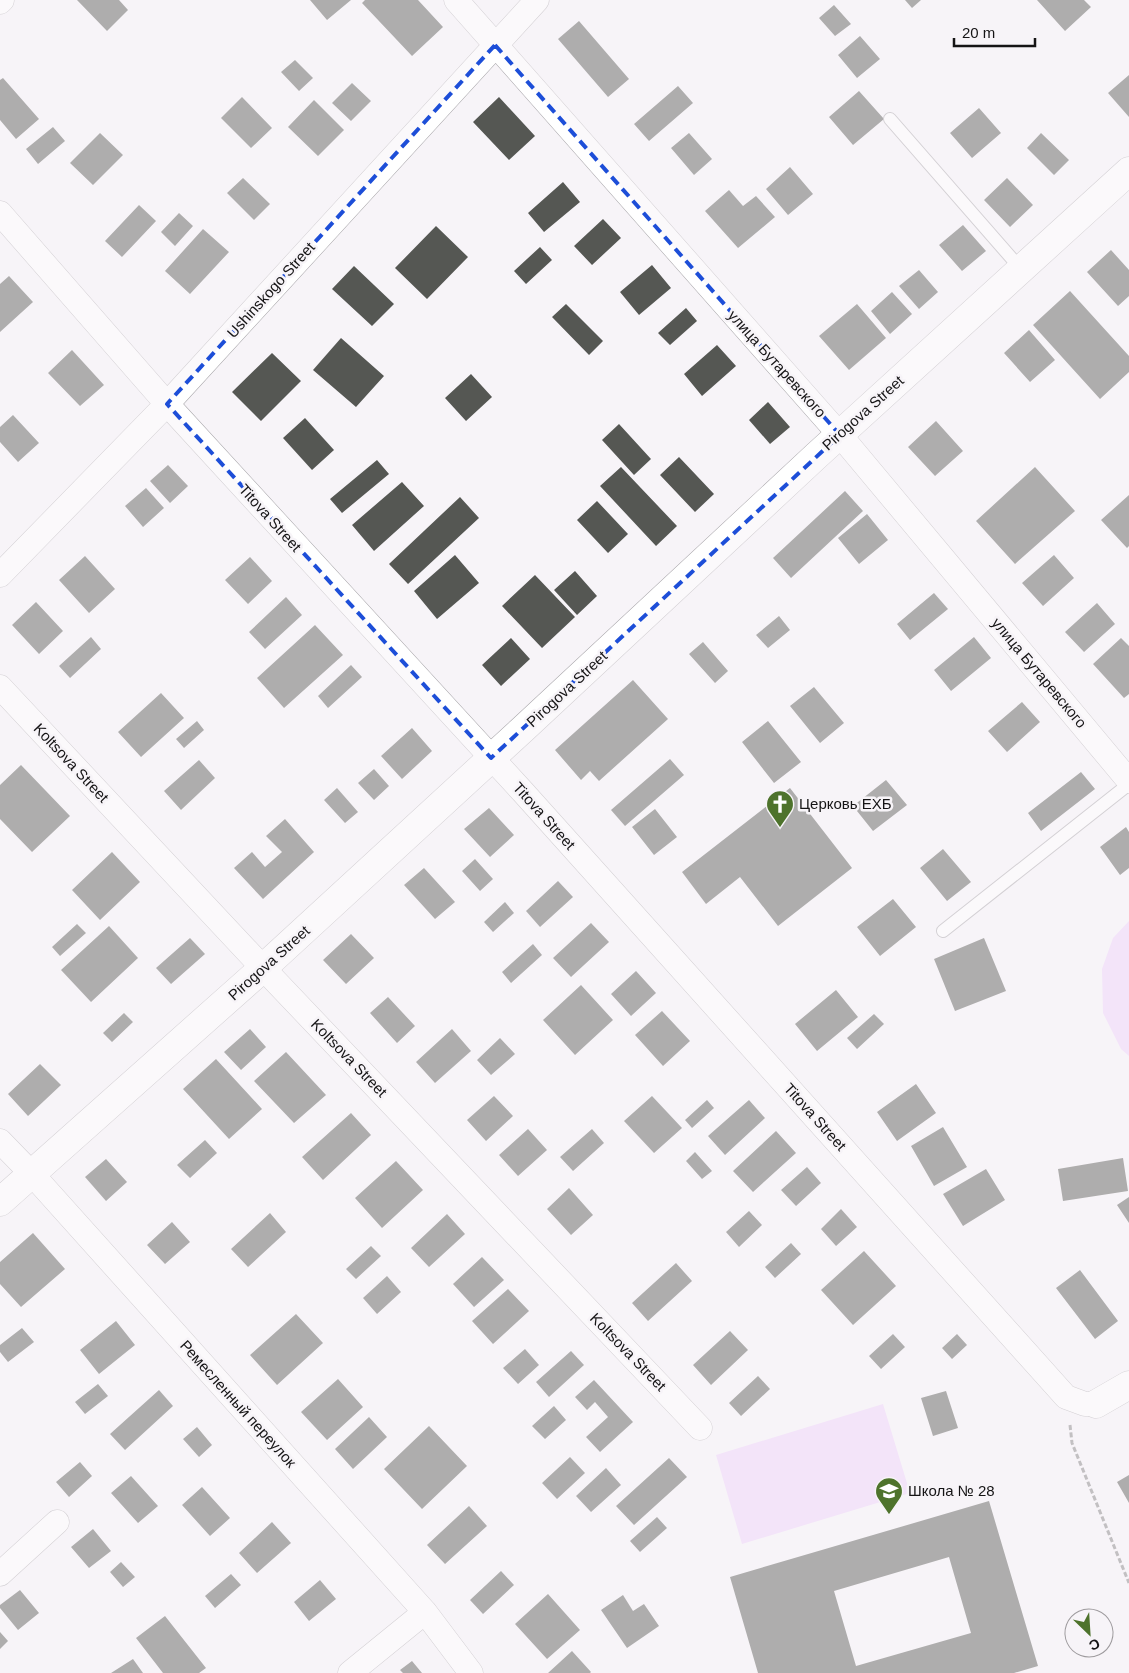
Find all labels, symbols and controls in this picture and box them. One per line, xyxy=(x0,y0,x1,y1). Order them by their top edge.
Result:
scale bar xyxy=(954,15,1035,47)
text: 20 m xyxy=(962,24,995,41)
street label: Ushinskogo Street xyxy=(223,238,319,341)
street label: улица Бутаревского xyxy=(725,307,830,421)
street label: Pirogova Street xyxy=(819,371,907,454)
street label: Titova Street xyxy=(236,481,306,555)
street label: улица Бутаревского xyxy=(989,614,1090,731)
street label: Pirogova Street xyxy=(523,647,611,730)
street label: Koltsova Street xyxy=(30,720,113,806)
street label: Titova Street xyxy=(510,779,580,853)
church icon: Церковь ЕХБ xyxy=(765,789,795,828)
place label: Церковь ЕХБ xyxy=(799,795,892,812)
street label: Pirogova Street xyxy=(225,921,313,1004)
street label: Koltsova Street xyxy=(308,1015,391,1101)
street label: Titova Street xyxy=(781,1080,851,1154)
street label: Koltsova Street xyxy=(587,1309,670,1395)
street label: Ремесленный переулок xyxy=(177,1337,300,1471)
school or university icon: Школа № 28 xyxy=(874,1476,904,1515)
place label: Школа № 28 xyxy=(908,1482,995,1499)
north arrow xyxy=(1064,1608,1114,1658)
text: С xyxy=(1087,1635,1102,1654)

